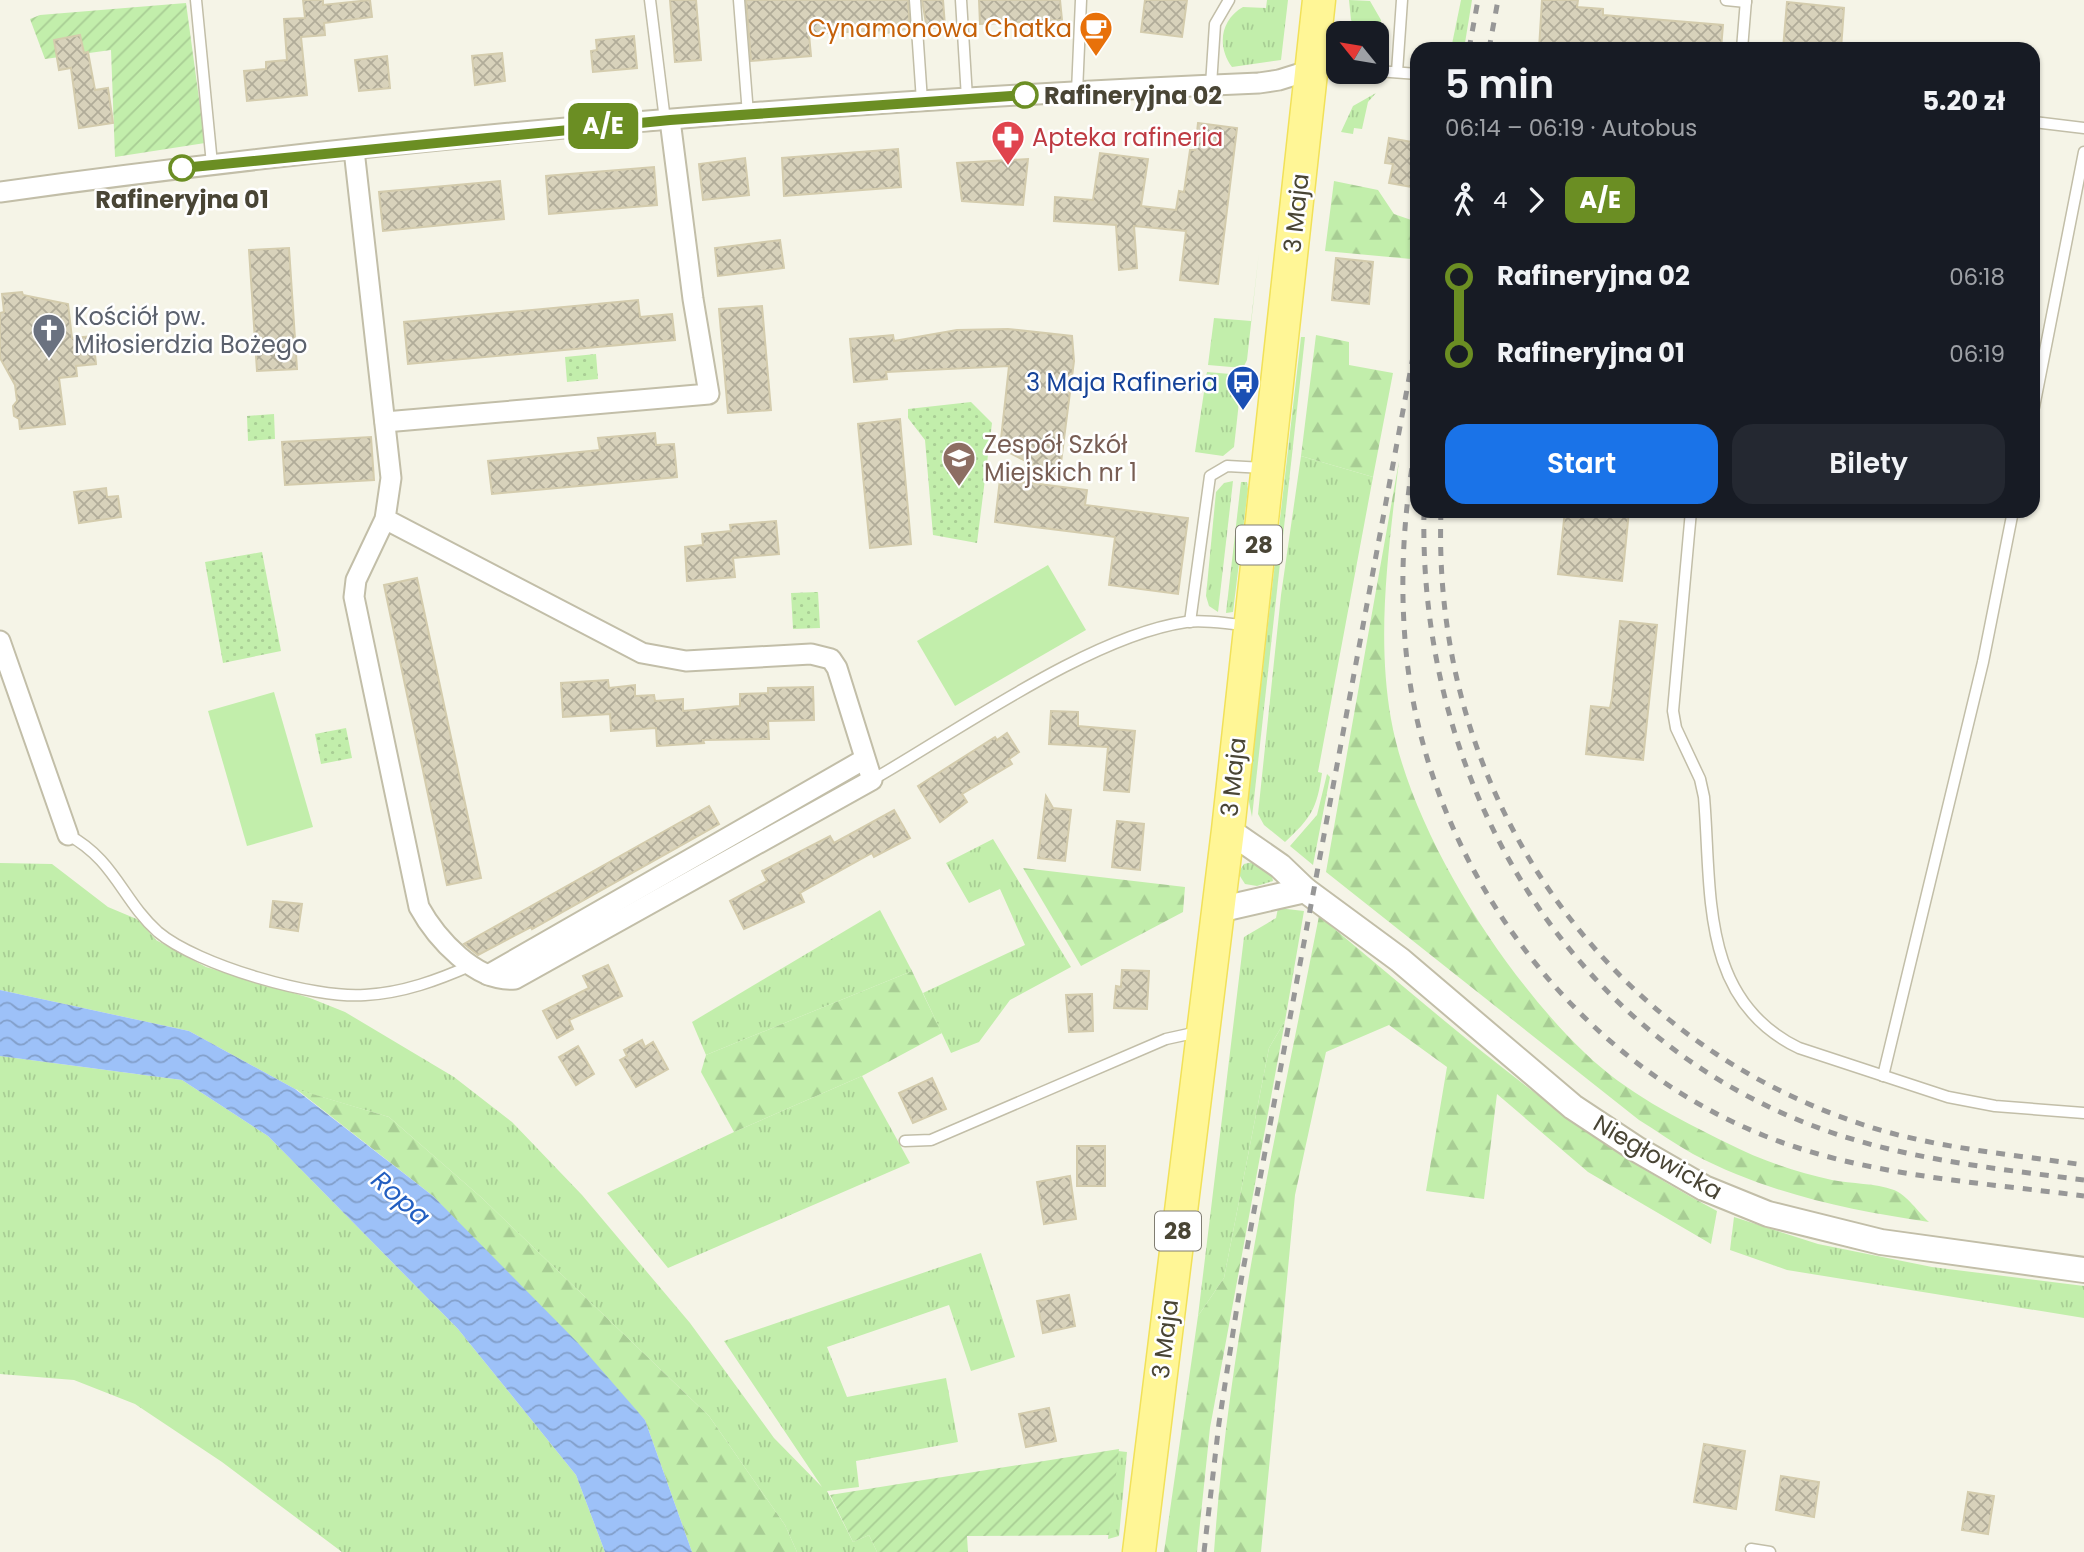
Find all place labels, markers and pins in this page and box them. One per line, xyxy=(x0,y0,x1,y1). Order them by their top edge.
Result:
cafe icon: Cynamonowa Chatka xyxy=(1077,9,1115,58)
place label: Cynamonowa Chatka xyxy=(808,12,1072,45)
place label: Rafineryjna 02 xyxy=(1044,79,1222,112)
marker: Rafineryjna 02 xyxy=(1012,82,1038,108)
pharmacy icon: Apteka rafineria xyxy=(989,118,1027,167)
place label: Apteka rafineria xyxy=(1032,121,1223,154)
marker: Rafineryjna 01 xyxy=(169,155,195,181)
place label: Rafineryjna 01 xyxy=(95,183,269,216)
place label: Kościół pw. Miłosierdzia Bożego xyxy=(74,300,307,361)
church icon: Kościół pw. Miłosierdzia Bożego xyxy=(30,311,68,360)
bus stop icon: 3 Maja Rafineria xyxy=(1224,363,1262,412)
place label: 3 Maja Rafineria xyxy=(1026,366,1218,399)
place label: Zespół Szkół Miejskich nr 1 xyxy=(984,428,1137,489)
school or university icon: Zespół Szkół Miejskich nr 1 xyxy=(940,439,978,488)

